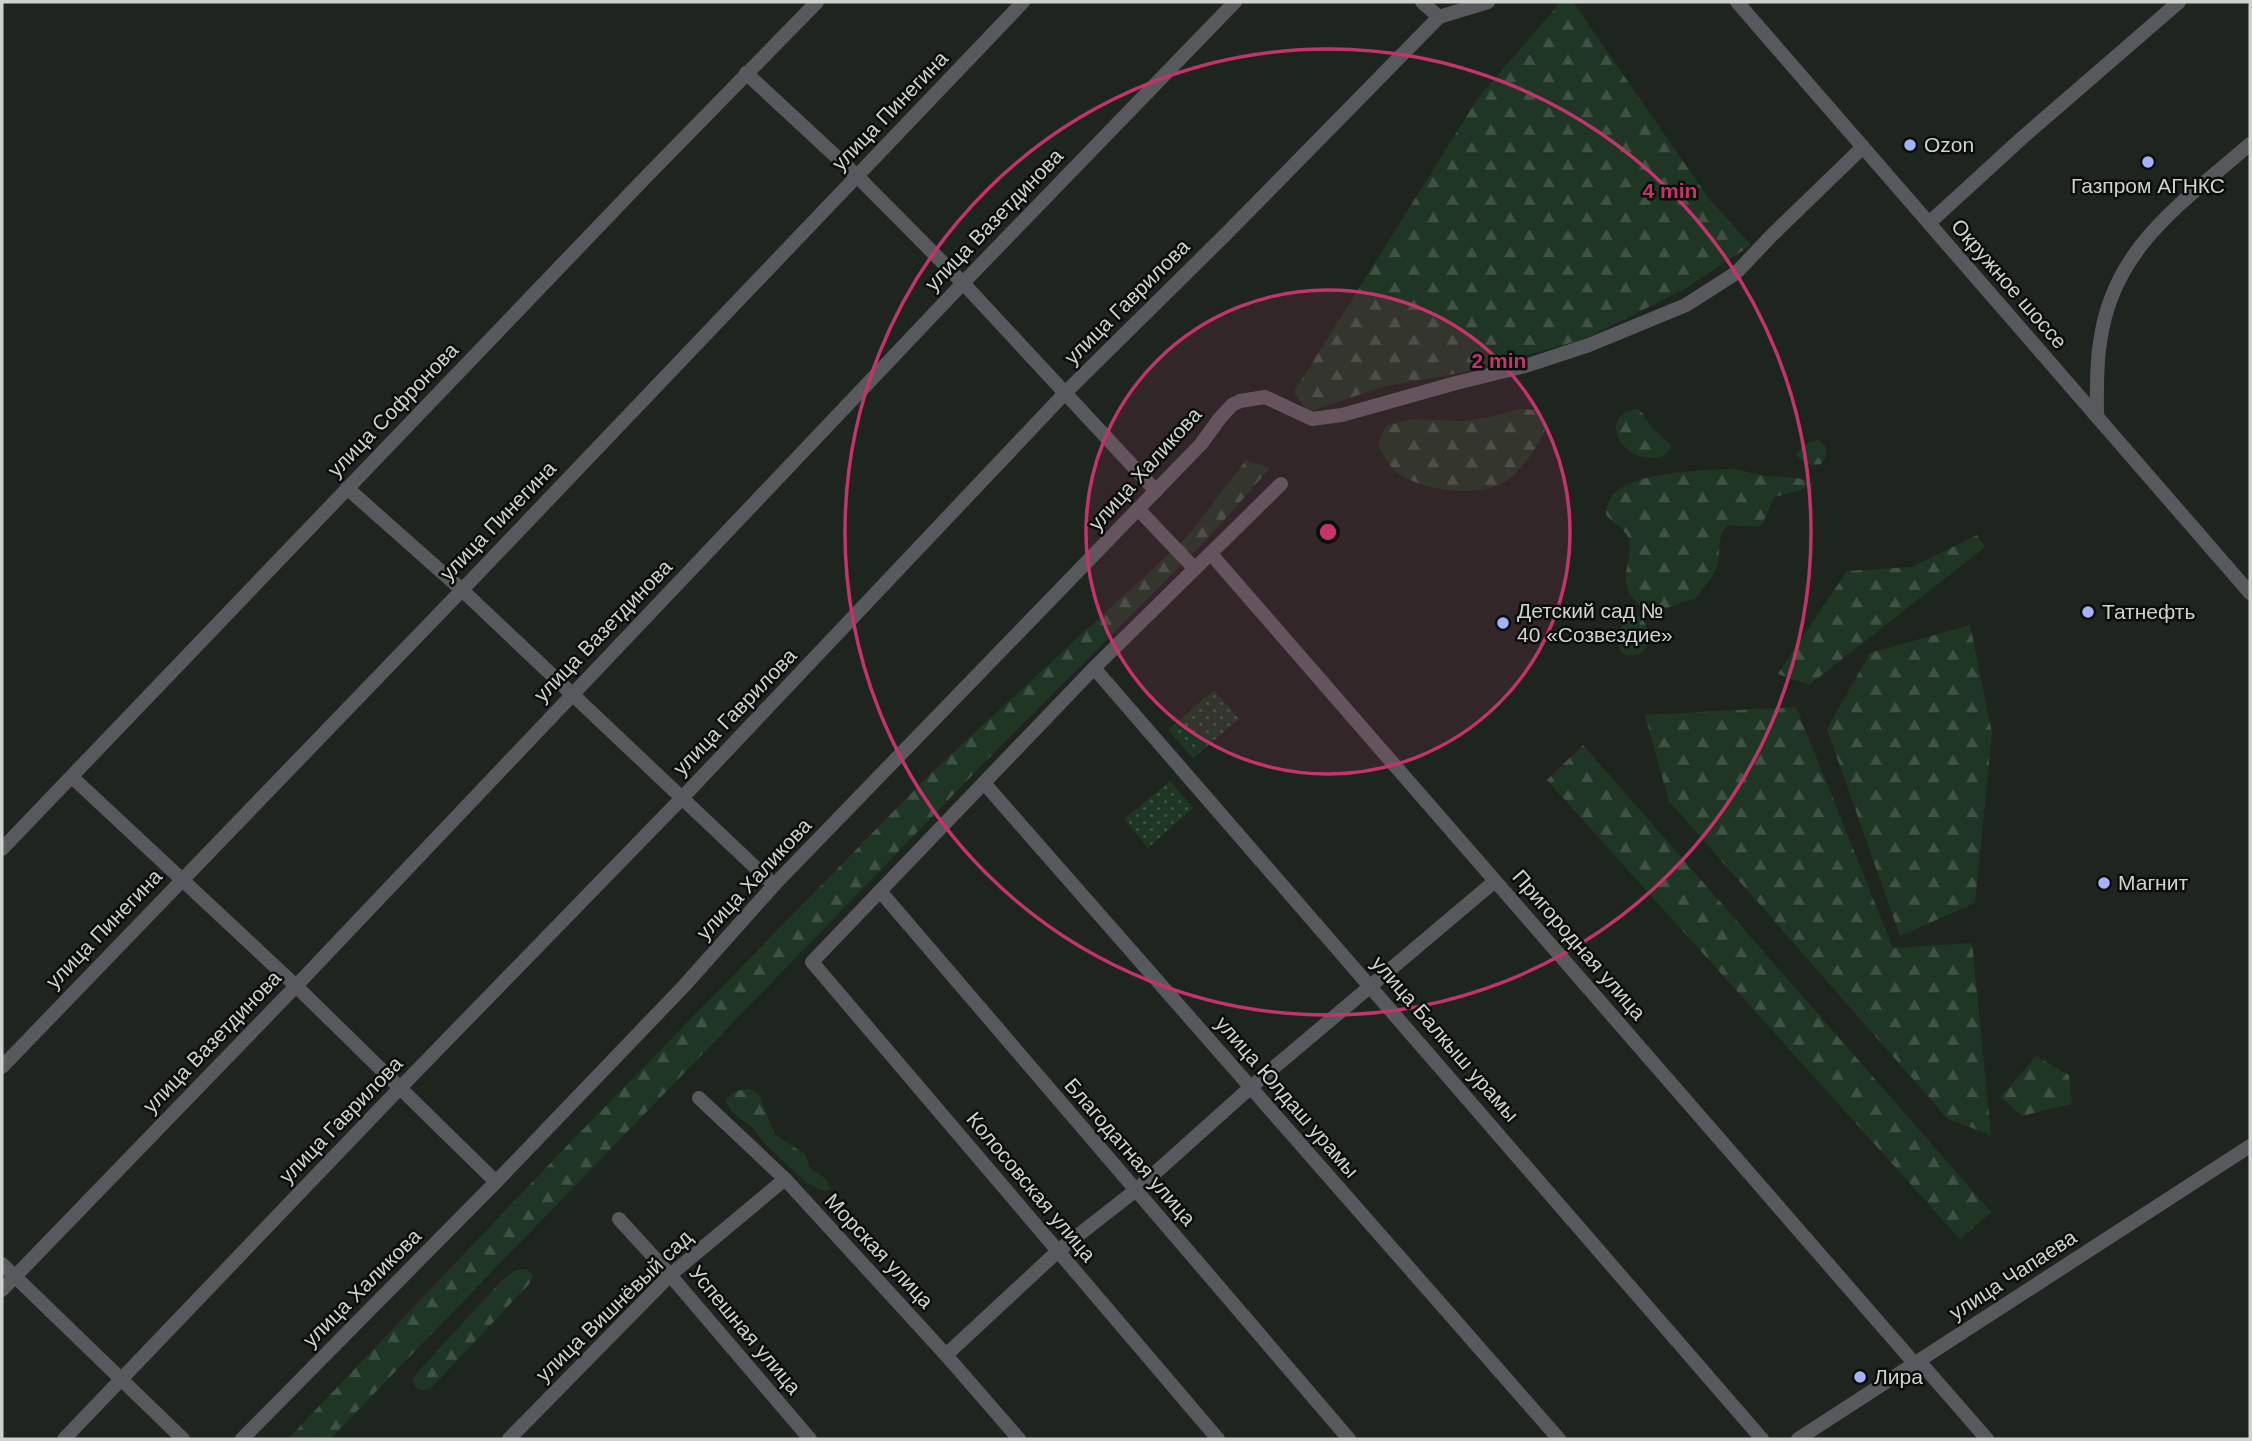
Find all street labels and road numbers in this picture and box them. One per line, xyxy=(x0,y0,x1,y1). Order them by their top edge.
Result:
street label: улица Пинегина xyxy=(827,46,952,175)
street label: улица Вазетдинова xyxy=(920,144,1067,295)
street label: Окружное шоссе xyxy=(1947,214,2072,353)
street label: улица Гаврилова xyxy=(1060,234,1194,369)
street label: улица Софронова xyxy=(323,338,463,481)
street label: улица Халикова xyxy=(1084,402,1206,535)
street label: улица Пинегина xyxy=(435,456,560,585)
street label: улица Вазетдинова xyxy=(529,555,676,706)
street label: улица Гаврилова xyxy=(668,643,801,780)
street label: улица Халикова xyxy=(692,813,816,944)
street label: улица Пинегина xyxy=(41,864,166,993)
street label: Пригородная улица xyxy=(1508,865,1651,1024)
street label: улица Балкыш урамы xyxy=(1367,951,1523,1126)
street label: улица Вазетдинова xyxy=(138,966,285,1117)
street label: улица Юлдаш урамы xyxy=(1211,1011,1364,1182)
street label: улица Гаврилова xyxy=(274,1051,407,1188)
street label: Благодатная улица xyxy=(1060,1073,1201,1230)
street label: Колосовская улица xyxy=(962,1107,1101,1266)
street label: Морская улица xyxy=(821,1189,938,1313)
street label: улица Халикова xyxy=(298,1224,425,1351)
street label: улица Вишнёвый сад xyxy=(531,1225,696,1386)
street label: улица Чапаева xyxy=(1945,1225,2081,1324)
street label: Успешная улица xyxy=(685,1261,806,1399)

